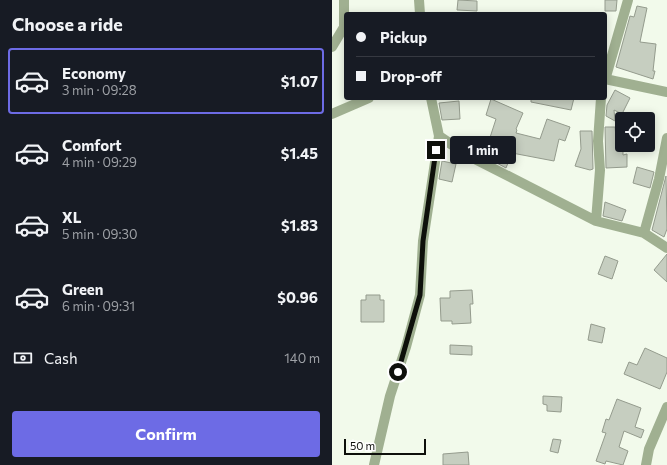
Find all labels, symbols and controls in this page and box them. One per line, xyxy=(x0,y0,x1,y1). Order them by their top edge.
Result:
text: Choose a ride xyxy=(12,13,123,35)
text: Pickup xyxy=(380,28,427,46)
icon: car xyxy=(14,63,50,99)
text: Economy xyxy=(62,64,126,82)
text: Drop-off xyxy=(380,67,442,85)
text: $1.07 xyxy=(281,72,318,90)
text: 3 min · 09:28 xyxy=(62,82,137,98)
map controls xyxy=(615,112,655,152)
button: locate xyxy=(615,112,655,152)
icon: car xyxy=(14,135,50,171)
text: Comfort xyxy=(62,136,122,154)
callout: 1 min xyxy=(450,136,516,164)
route end xyxy=(427,141,445,159)
text: 1 min xyxy=(468,142,498,158)
text: $1.45 xyxy=(281,144,318,162)
text: 4 min · 09:29 xyxy=(62,154,137,170)
icon: car xyxy=(14,207,50,243)
text: XL xyxy=(62,208,81,226)
text: $1.83 xyxy=(281,216,318,234)
text: 5 min · 09:30 xyxy=(62,226,137,242)
icon: car xyxy=(14,279,50,315)
text: Green xyxy=(62,280,103,298)
text: $0.96 xyxy=(277,288,318,306)
text: 6 min · 09:31 xyxy=(62,298,135,314)
icon: cash xyxy=(12,347,34,369)
text: Cash xyxy=(44,349,78,367)
text: 140 m xyxy=(284,350,320,366)
route start xyxy=(389,363,407,381)
button: Confirm xyxy=(12,411,320,457)
scale bar xyxy=(344,437,426,456)
text: 50 m xyxy=(350,439,375,452)

